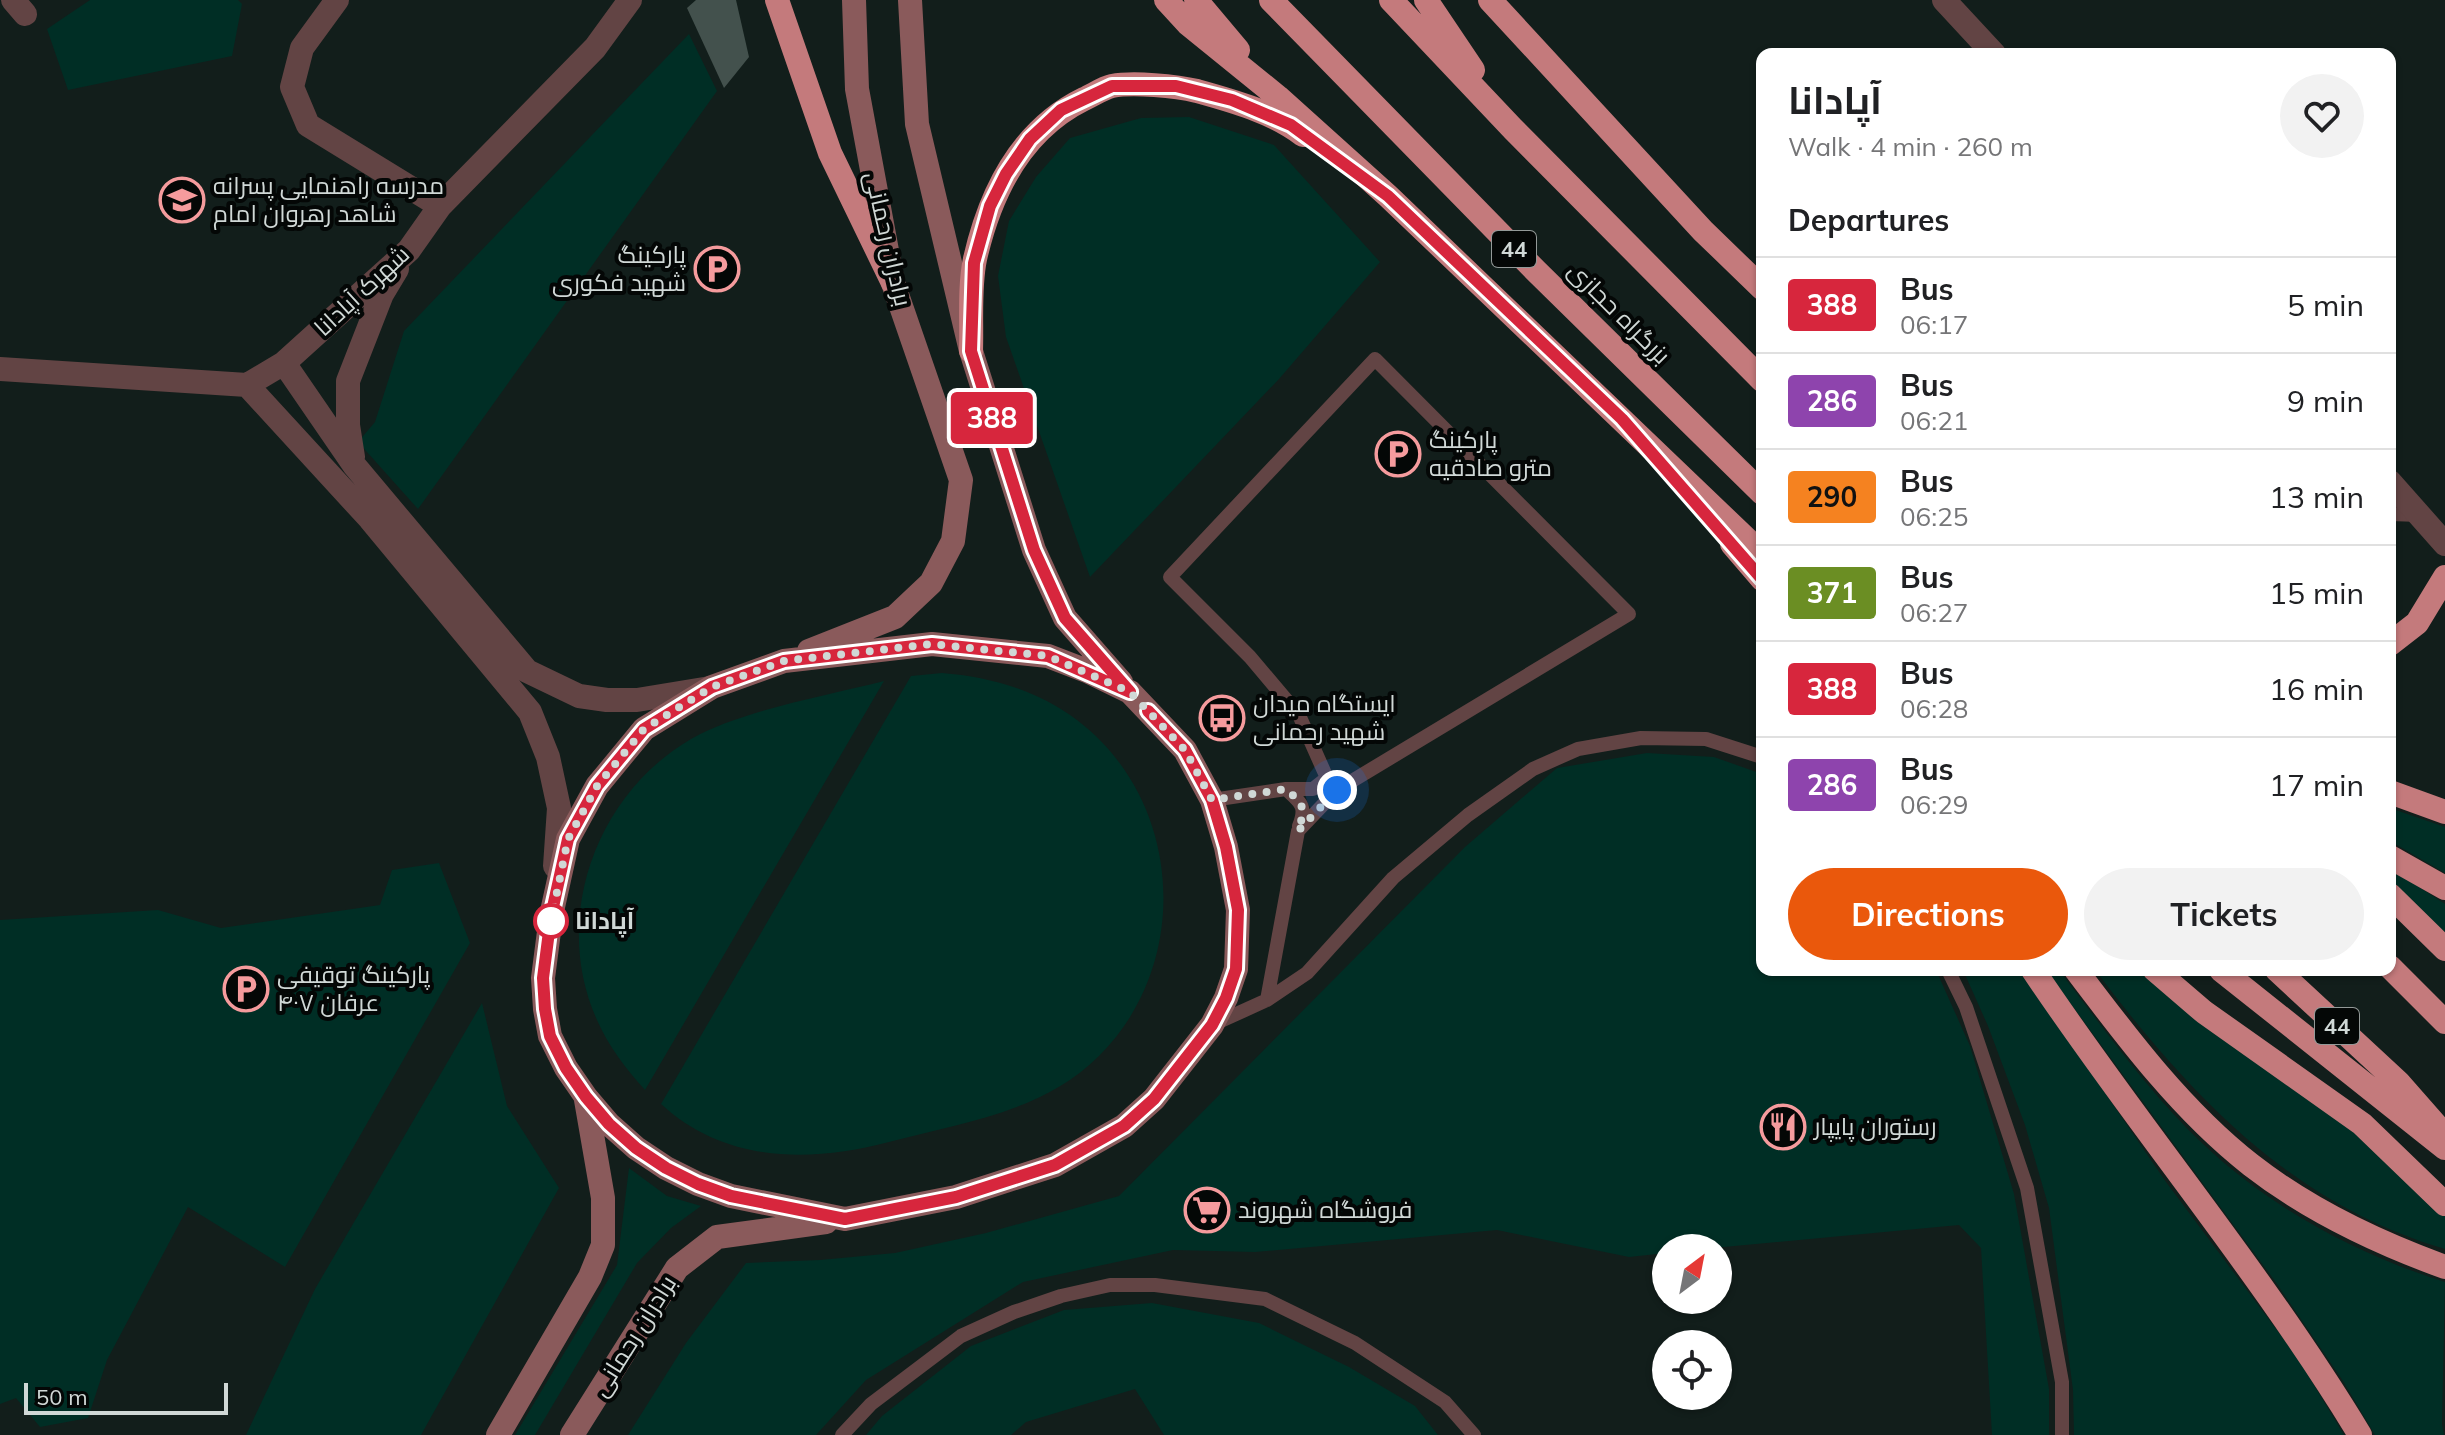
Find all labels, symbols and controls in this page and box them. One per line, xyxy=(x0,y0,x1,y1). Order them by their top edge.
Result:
button: heart xyxy=(2280,74,2364,158)
text: آپادانا xyxy=(1788,76,1882,124)
text: Walk · 4 min · 260 m xyxy=(1788,130,2033,163)
street label: برادران رحمانی xyxy=(859,169,919,309)
place label: مدرسه راهنمایی پسرانه شاهد رهروان امام xyxy=(213,170,444,230)
school or university icon: مدرسه راهنمایی پسرانه شاهد رهروان امام xyxy=(158,176,206,224)
text: Departures xyxy=(1788,201,1949,239)
road number: 44 xyxy=(1492,231,1536,267)
street label: شهرک آپادانا xyxy=(307,239,417,343)
place label: پارکینگ شهید فکوری xyxy=(552,239,687,297)
parking icon: پارکینگ شهید فکوری xyxy=(693,245,741,293)
street label: بزرگراه حجازی xyxy=(1562,255,1677,370)
text: Bus xyxy=(1900,270,1954,308)
text: 5 min xyxy=(2287,286,2364,324)
text: 388 xyxy=(1807,287,1857,322)
text: 06:17 xyxy=(1900,308,1968,341)
text: Bus xyxy=(1900,366,1954,404)
text: 9 min xyxy=(2287,382,2364,420)
text: 286 xyxy=(1807,383,1857,418)
line badge: 388 xyxy=(946,392,1038,444)
text: 388 xyxy=(967,400,1017,435)
text: 06:21 xyxy=(1900,404,1968,437)
place label: پارکینگ مترو صادقیه xyxy=(1429,424,1552,482)
parking icon: پارکینگ مترو صادقیه xyxy=(1374,430,1422,478)
text: Bus xyxy=(1900,462,1954,500)
text: 13 min xyxy=(2269,478,2364,516)
text: 290 xyxy=(1807,479,1857,514)
text: 06:25 xyxy=(1900,500,1968,533)
text: Bus xyxy=(1900,558,1954,596)
text: 15 min xyxy=(2269,574,2364,612)
text: 371 xyxy=(1807,575,1857,610)
text: 06:27 xyxy=(1900,596,1968,629)
text: Bus xyxy=(1900,654,1954,692)
text: 16 min xyxy=(2269,670,2364,708)
text: 388 xyxy=(1807,671,1857,706)
place label: ایستگاه میدان شهید رحمانی xyxy=(1253,688,1396,746)
text: 06:28 xyxy=(1900,692,1968,725)
bus stop icon: ایستگاه میدان شهید رحمانی xyxy=(1198,694,1246,742)
text: Bus xyxy=(1900,750,1954,788)
text: 17 min xyxy=(2269,766,2364,804)
text: 286 xyxy=(1807,767,1857,802)
your location xyxy=(1317,770,1357,810)
text: 06:29 xyxy=(1900,788,1968,821)
button: Directions xyxy=(1788,868,2068,960)
button: Tickets xyxy=(2084,868,2364,960)
marker: آپادانا xyxy=(534,904,568,938)
place label: آپادانا xyxy=(575,905,635,938)
place label: پارکینگ توقیفی عرفان ۴۰۷ xyxy=(277,959,431,1017)
parking icon: پارکینگ توقیفی عرفان ۴۰۷ xyxy=(222,965,270,1013)
road number: 44 xyxy=(2315,1008,2359,1044)
restaurant icon: رستوران پایپار xyxy=(1759,1103,1807,1151)
place label: رستوران پایپار xyxy=(1812,1111,1936,1143)
supermarket icon: فروشگاه شهروند xyxy=(1183,1186,1231,1234)
place label: فروشگاه شهروند xyxy=(1238,1194,1412,1224)
north arrow xyxy=(1652,1234,1732,1314)
map controls xyxy=(1652,1234,1732,1410)
street label: برادران رحمانی xyxy=(584,1269,682,1402)
button: locate xyxy=(1652,1330,1732,1410)
scale bar xyxy=(24,1379,228,1415)
text: 50 m xyxy=(36,1383,87,1411)

